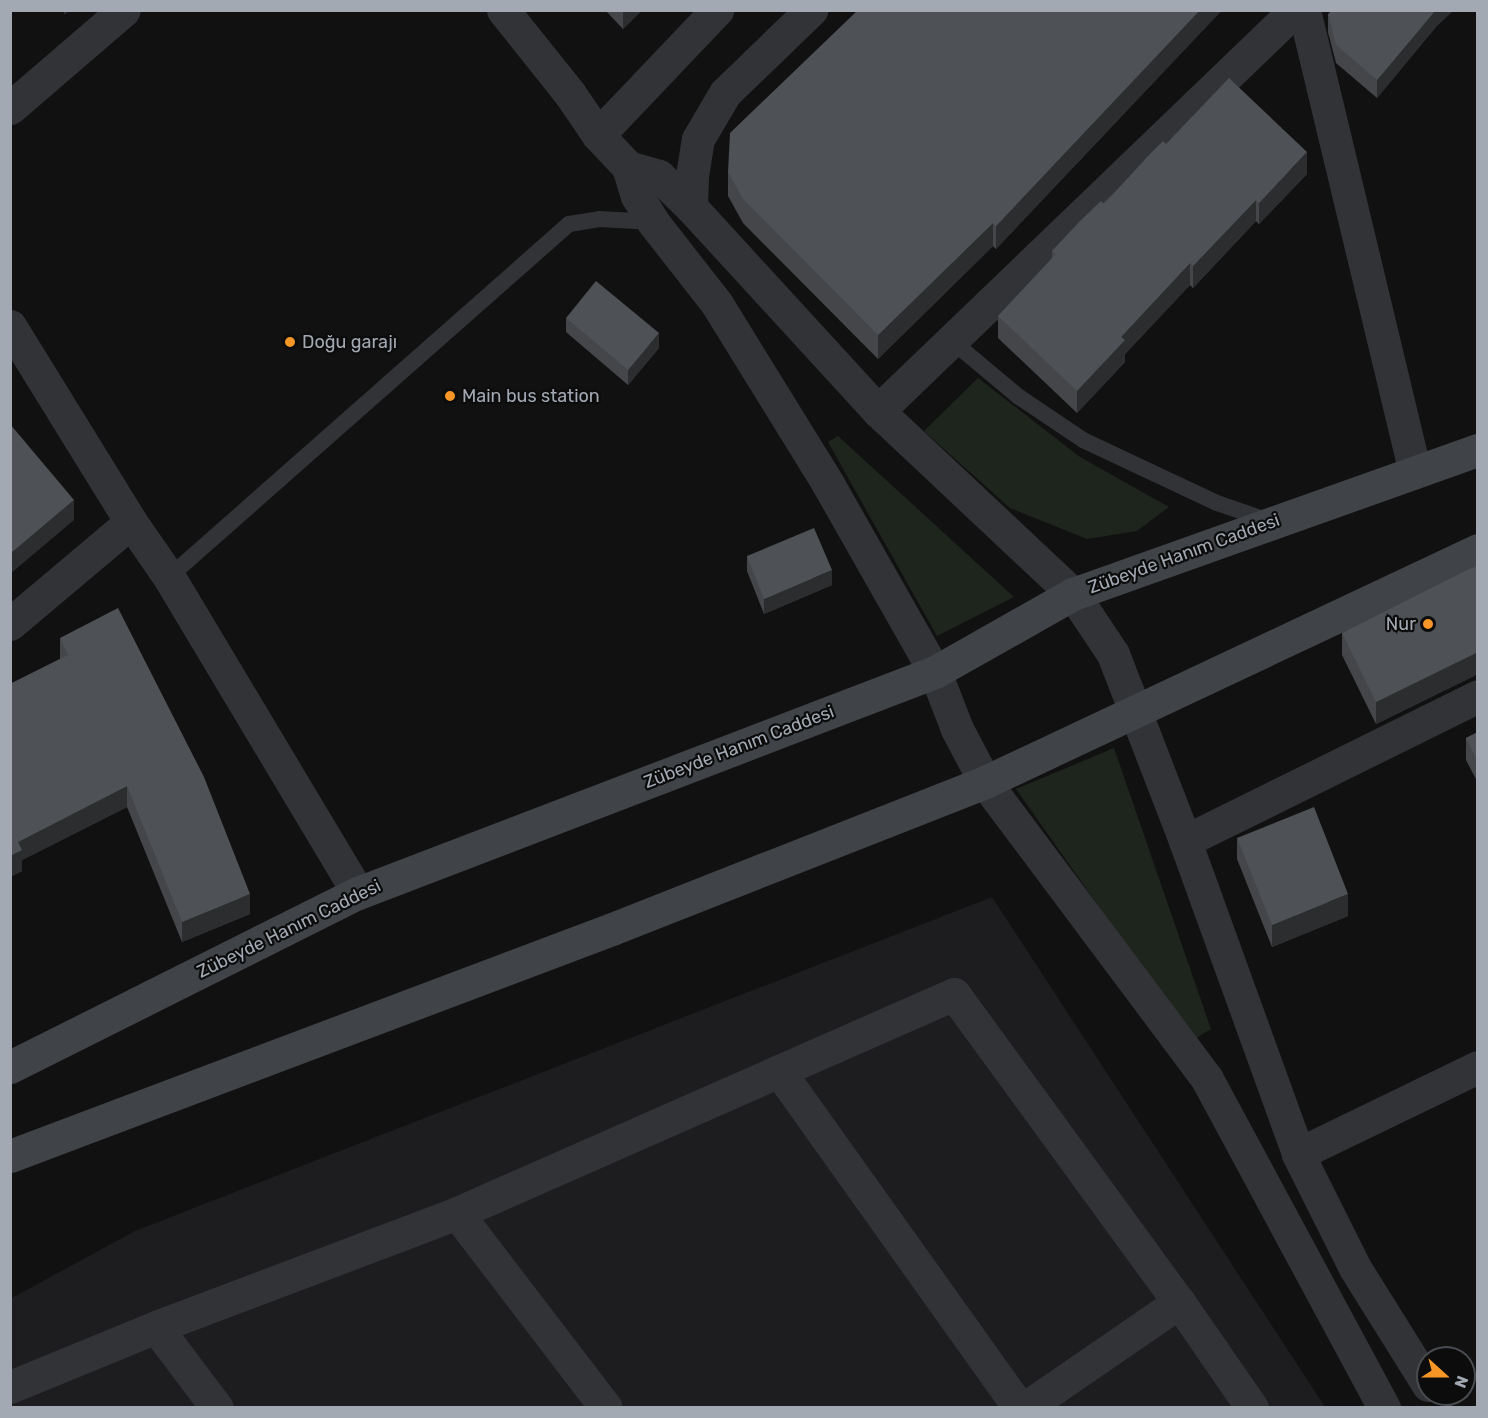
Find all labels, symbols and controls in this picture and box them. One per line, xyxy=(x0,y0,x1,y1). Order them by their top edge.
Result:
place label: Doğu garajı xyxy=(302,331,397,353)
marker: Doğu garajı xyxy=(283,335,297,349)
place label: Main bus station xyxy=(462,385,600,407)
marker: Main bus station xyxy=(443,389,457,403)
street label: Zübeyde Hanım Caddesi xyxy=(1085,509,1283,599)
place label: Nur xyxy=(1386,613,1416,635)
marker: Nur xyxy=(1421,617,1435,631)
street label: Zübeyde Hanım Caddesi xyxy=(641,701,837,793)
street label: Zübeyde Hanım Caddesi xyxy=(193,875,385,983)
north arrow xyxy=(1416,1346,1476,1406)
text: N xyxy=(1450,1373,1472,1391)

